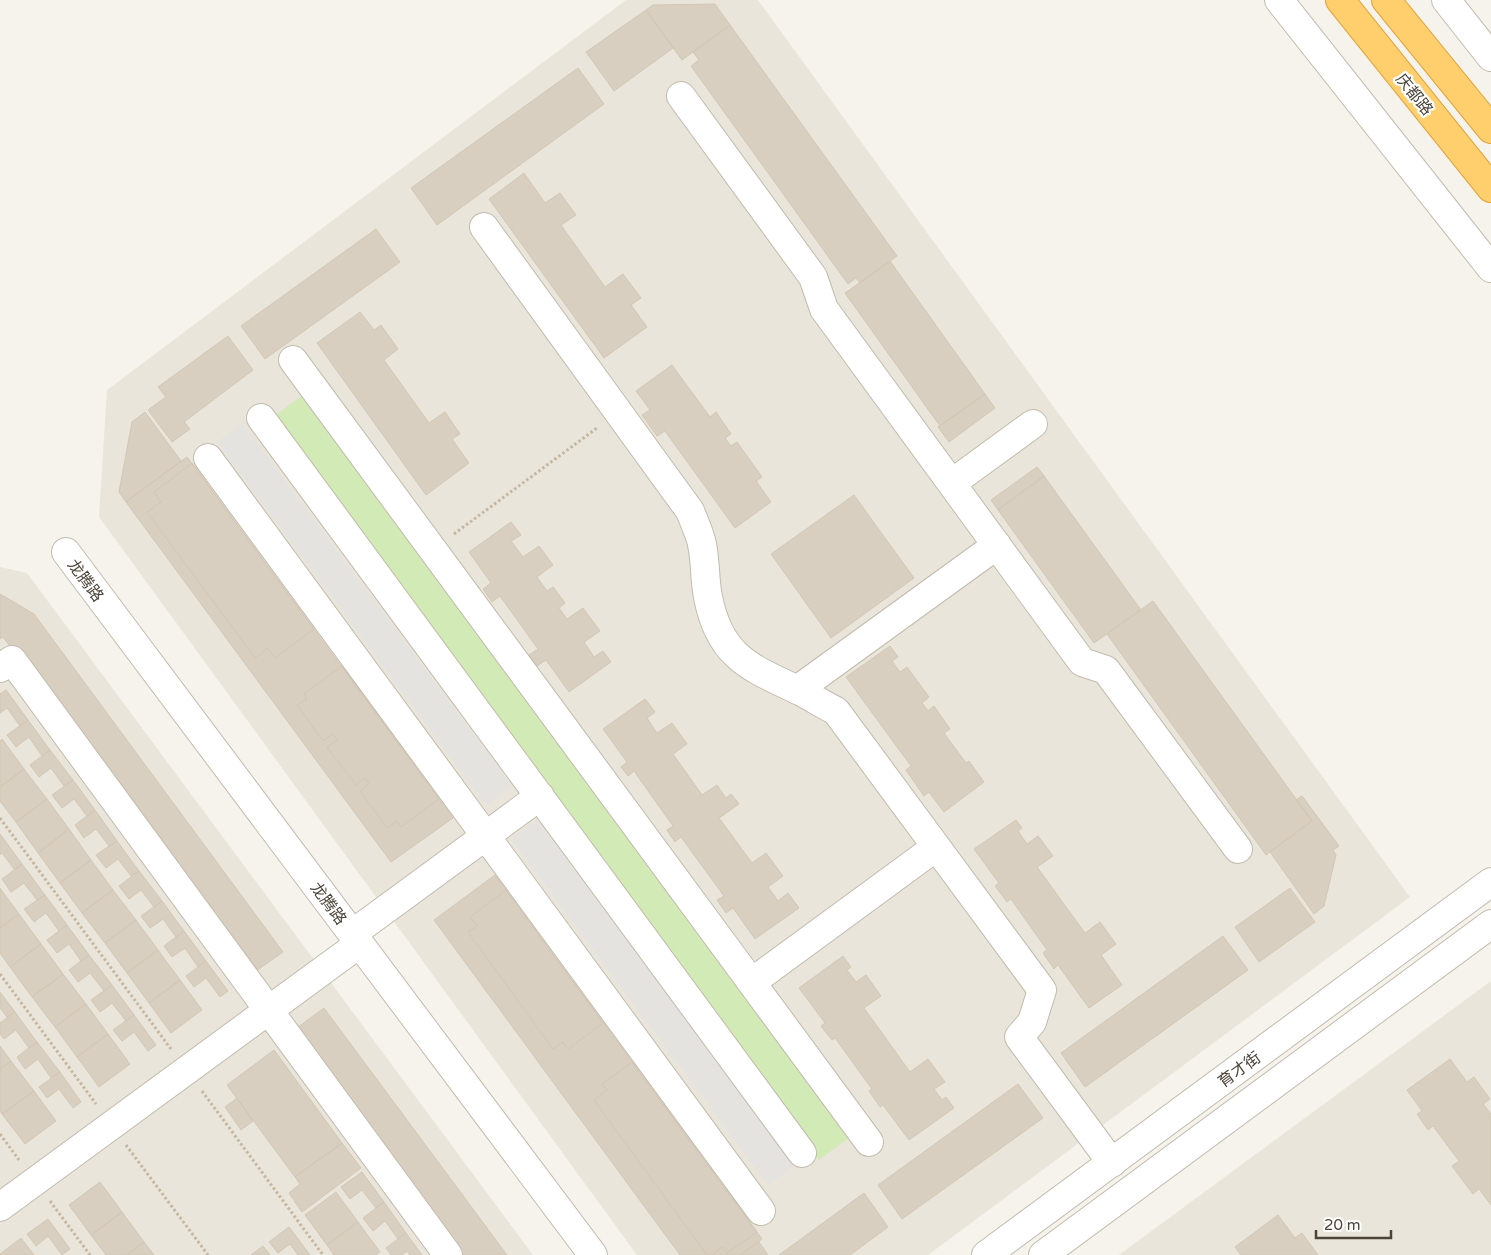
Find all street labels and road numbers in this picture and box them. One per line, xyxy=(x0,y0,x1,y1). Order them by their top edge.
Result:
street label: 庆都路 xyxy=(1391,70,1437,120)
street label: 龙腾路 xyxy=(63,555,108,606)
street label: 龙腾路 xyxy=(306,878,351,929)
street label: 育才街 xyxy=(1214,1048,1265,1092)

